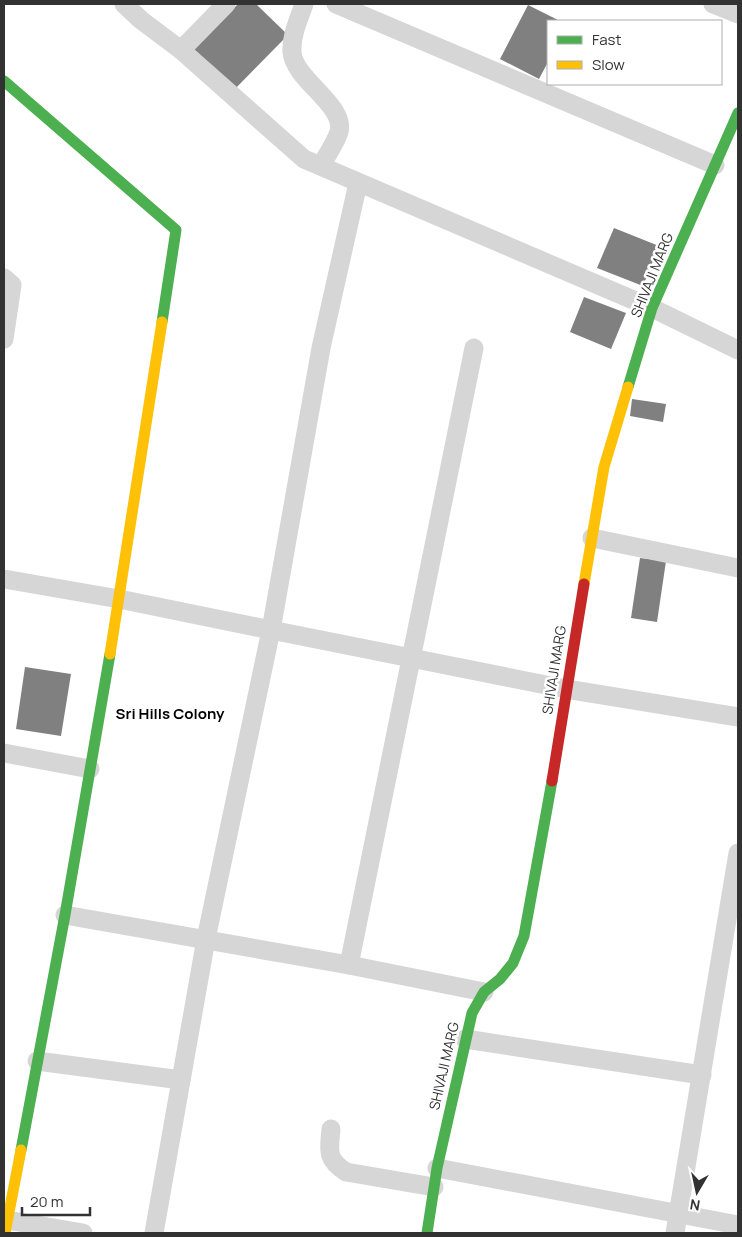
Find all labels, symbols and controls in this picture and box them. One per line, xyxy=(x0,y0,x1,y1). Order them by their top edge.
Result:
legend xyxy=(547,20,722,85)
text: Fast xyxy=(592,29,621,50)
text: Slow xyxy=(592,54,625,75)
street label: SHIVAJI MARG xyxy=(626,230,677,320)
street label: SHIVAJI MARG xyxy=(537,624,570,716)
district label: Sri Hills Colony xyxy=(116,703,225,724)
street label: SHIVAJI MARG xyxy=(424,1020,463,1112)
north arrow xyxy=(672,1167,722,1217)
scale bar xyxy=(22,1184,90,1216)
text: 20 m xyxy=(30,1191,63,1212)
text: N xyxy=(688,1195,701,1216)

